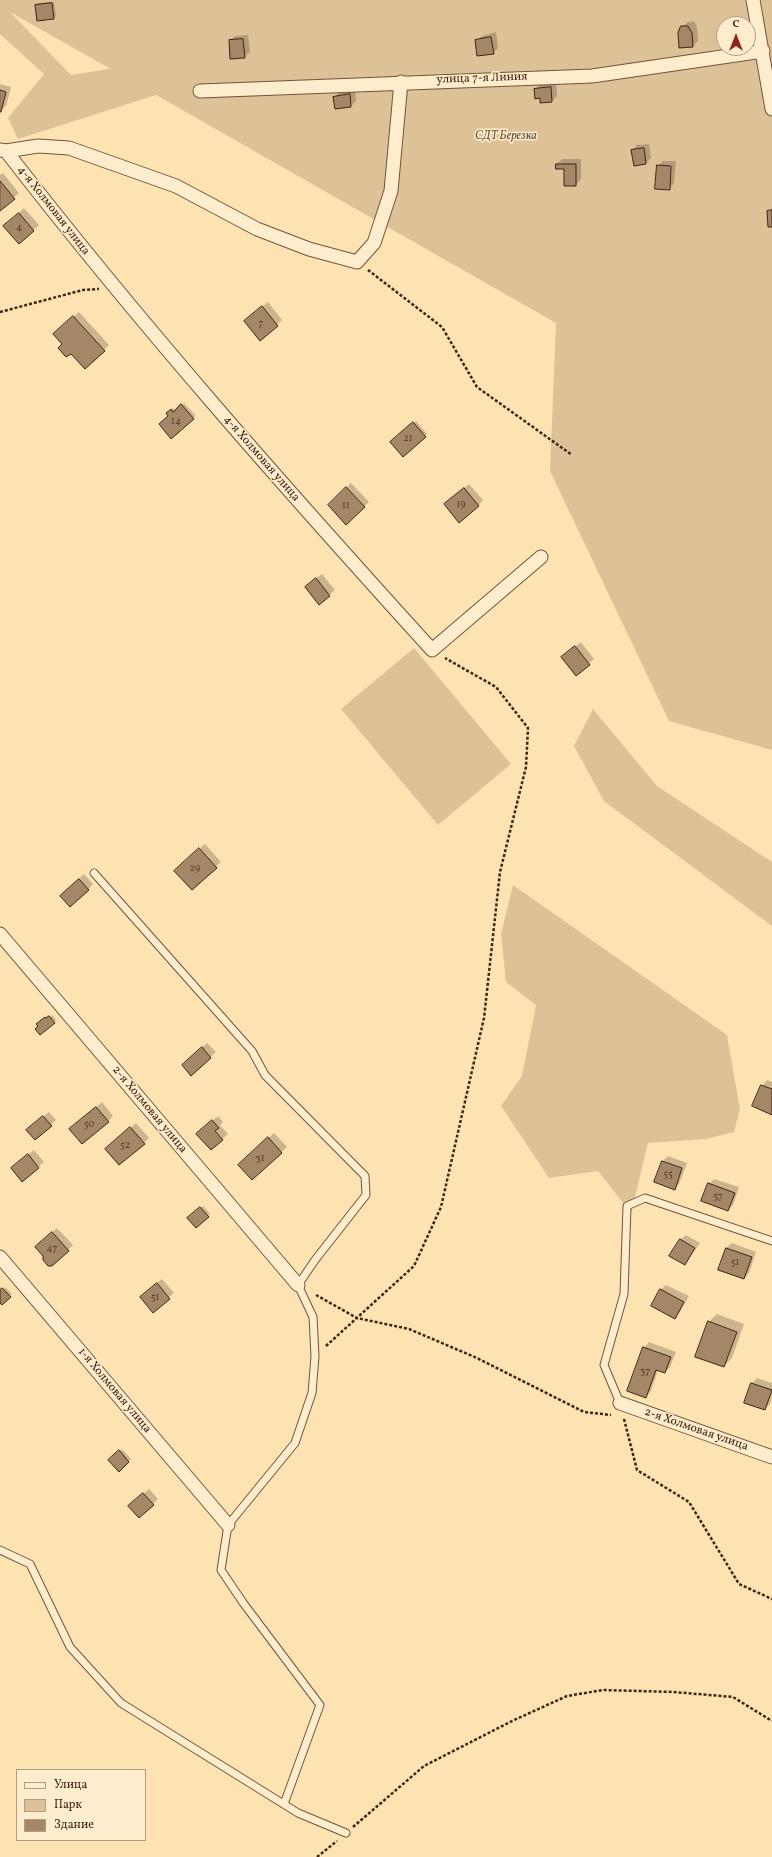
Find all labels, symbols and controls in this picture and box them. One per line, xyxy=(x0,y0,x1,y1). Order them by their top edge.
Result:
north arrow xyxy=(716,16,756,56)
text: С xyxy=(732,17,740,32)
street label: улица 7-я Линия xyxy=(436,70,528,88)
park label: СДТ Березка xyxy=(475,130,537,144)
street label: 4-я Холмовая улица xyxy=(14,163,92,259)
house number: 4 xyxy=(16,222,22,234)
house number: 7 xyxy=(259,318,263,330)
street label: 4-я Холмовая улица xyxy=(220,413,302,505)
house number: 14 xyxy=(171,416,181,428)
house number: 21 xyxy=(403,433,413,445)
house number: 19 xyxy=(456,499,466,511)
house number: 11 xyxy=(342,500,350,512)
house number: 29 xyxy=(190,863,200,875)
street label: 2-я Холмовая улица xyxy=(108,1064,190,1156)
house number: 50 xyxy=(84,1119,94,1131)
house number: 52 xyxy=(120,1140,130,1152)
house number: 31 xyxy=(255,1153,265,1165)
house number: 55 xyxy=(663,1169,673,1181)
house number: 57 xyxy=(713,1191,723,1203)
house number: 47 xyxy=(47,1243,57,1255)
house number: 51 xyxy=(731,1257,739,1269)
house number: 51 xyxy=(151,1292,159,1304)
street label: 1-я Холмовая улица xyxy=(74,1345,154,1437)
house number: 37 xyxy=(640,1366,650,1378)
street label: 2-я Холмовая улица xyxy=(642,1405,750,1455)
legend xyxy=(16,1769,146,1841)
text: Улица xyxy=(54,1777,87,1793)
text: Парк xyxy=(54,1797,82,1813)
text: Здание xyxy=(54,1817,94,1833)

